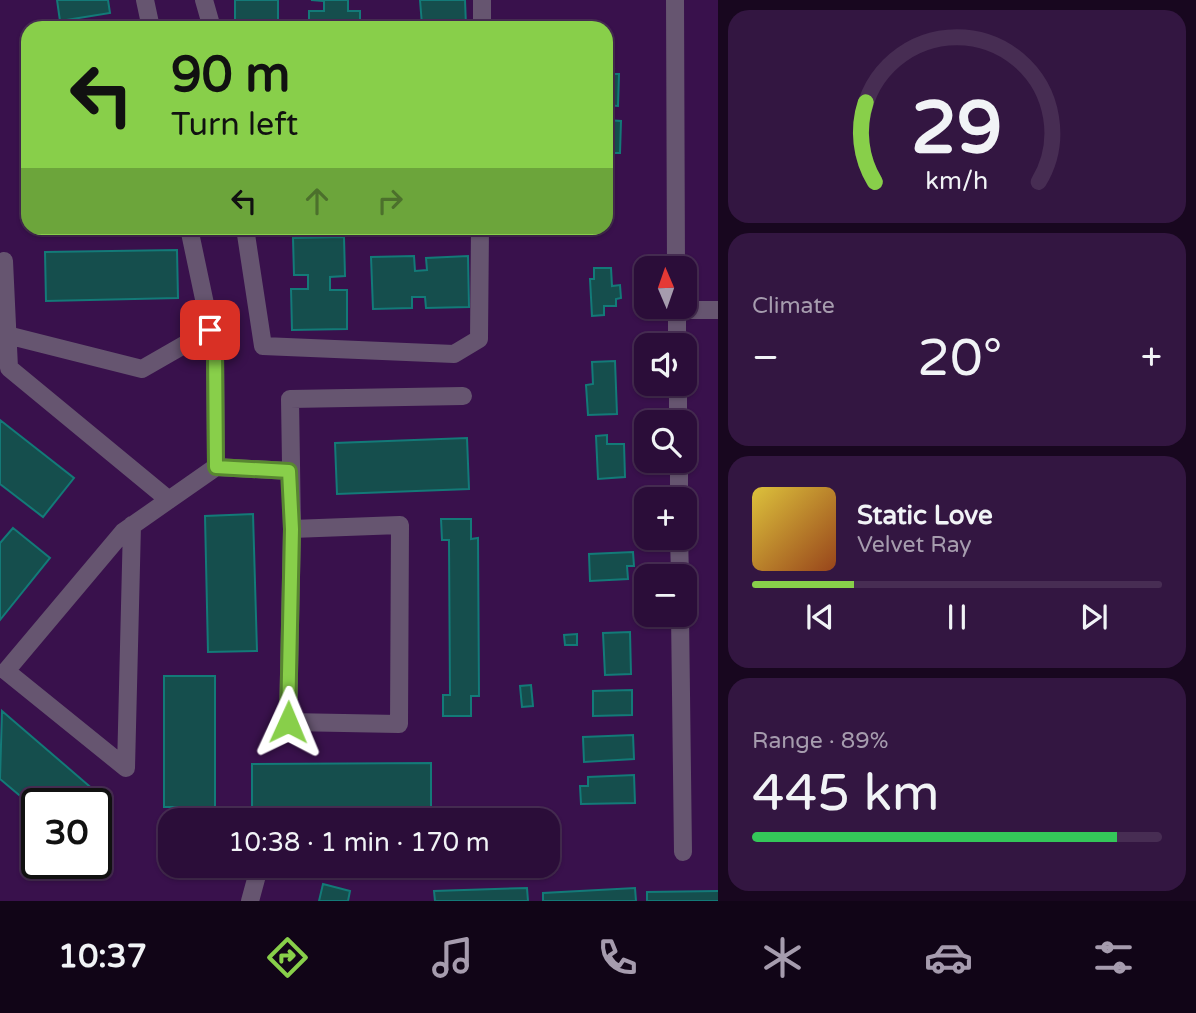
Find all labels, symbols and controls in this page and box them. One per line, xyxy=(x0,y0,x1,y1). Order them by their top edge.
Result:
text: 90 m xyxy=(171,46,290,105)
icon: left xyxy=(56,49,147,140)
text: 29 xyxy=(911,86,1003,174)
text: Turn left xyxy=(171,106,298,144)
text: km/h xyxy=(926,166,988,196)
icon: left xyxy=(225,182,263,220)
icon: ahead xyxy=(298,182,336,220)
icon: right xyxy=(371,182,409,220)
north arrow xyxy=(634,256,696,318)
map controls xyxy=(634,256,697,627)
text: Climate xyxy=(752,292,835,320)
pin xyxy=(180,300,240,360)
icon: arrive xyxy=(191,311,229,349)
text: 20° xyxy=(917,327,1002,390)
button: sound xyxy=(634,333,697,396)
text: − xyxy=(752,335,779,381)
text: + xyxy=(1141,335,1162,381)
button: search xyxy=(634,410,697,473)
button: + xyxy=(634,487,697,550)
text: Static Love xyxy=(857,500,993,531)
text: Velvet Ray xyxy=(857,531,972,559)
button: − xyxy=(634,564,697,627)
icon: previous xyxy=(801,598,839,636)
icon: pause xyxy=(938,598,976,636)
icon: next xyxy=(1075,598,1113,636)
position arrow xyxy=(251,685,325,759)
text: Range · 89% xyxy=(752,727,888,755)
text: 445 km xyxy=(752,762,940,825)
speed limit sign: 30 xyxy=(21,788,112,879)
text: 10:38 · 1 min · 170 m xyxy=(228,827,490,858)
icon: directions xyxy=(263,933,312,982)
icon: music xyxy=(428,933,477,982)
icon: phone xyxy=(593,933,642,982)
icon: climate xyxy=(758,933,807,982)
icon: car xyxy=(924,933,973,982)
icon: filters xyxy=(1089,933,1138,982)
text: 10:37 xyxy=(58,938,147,976)

